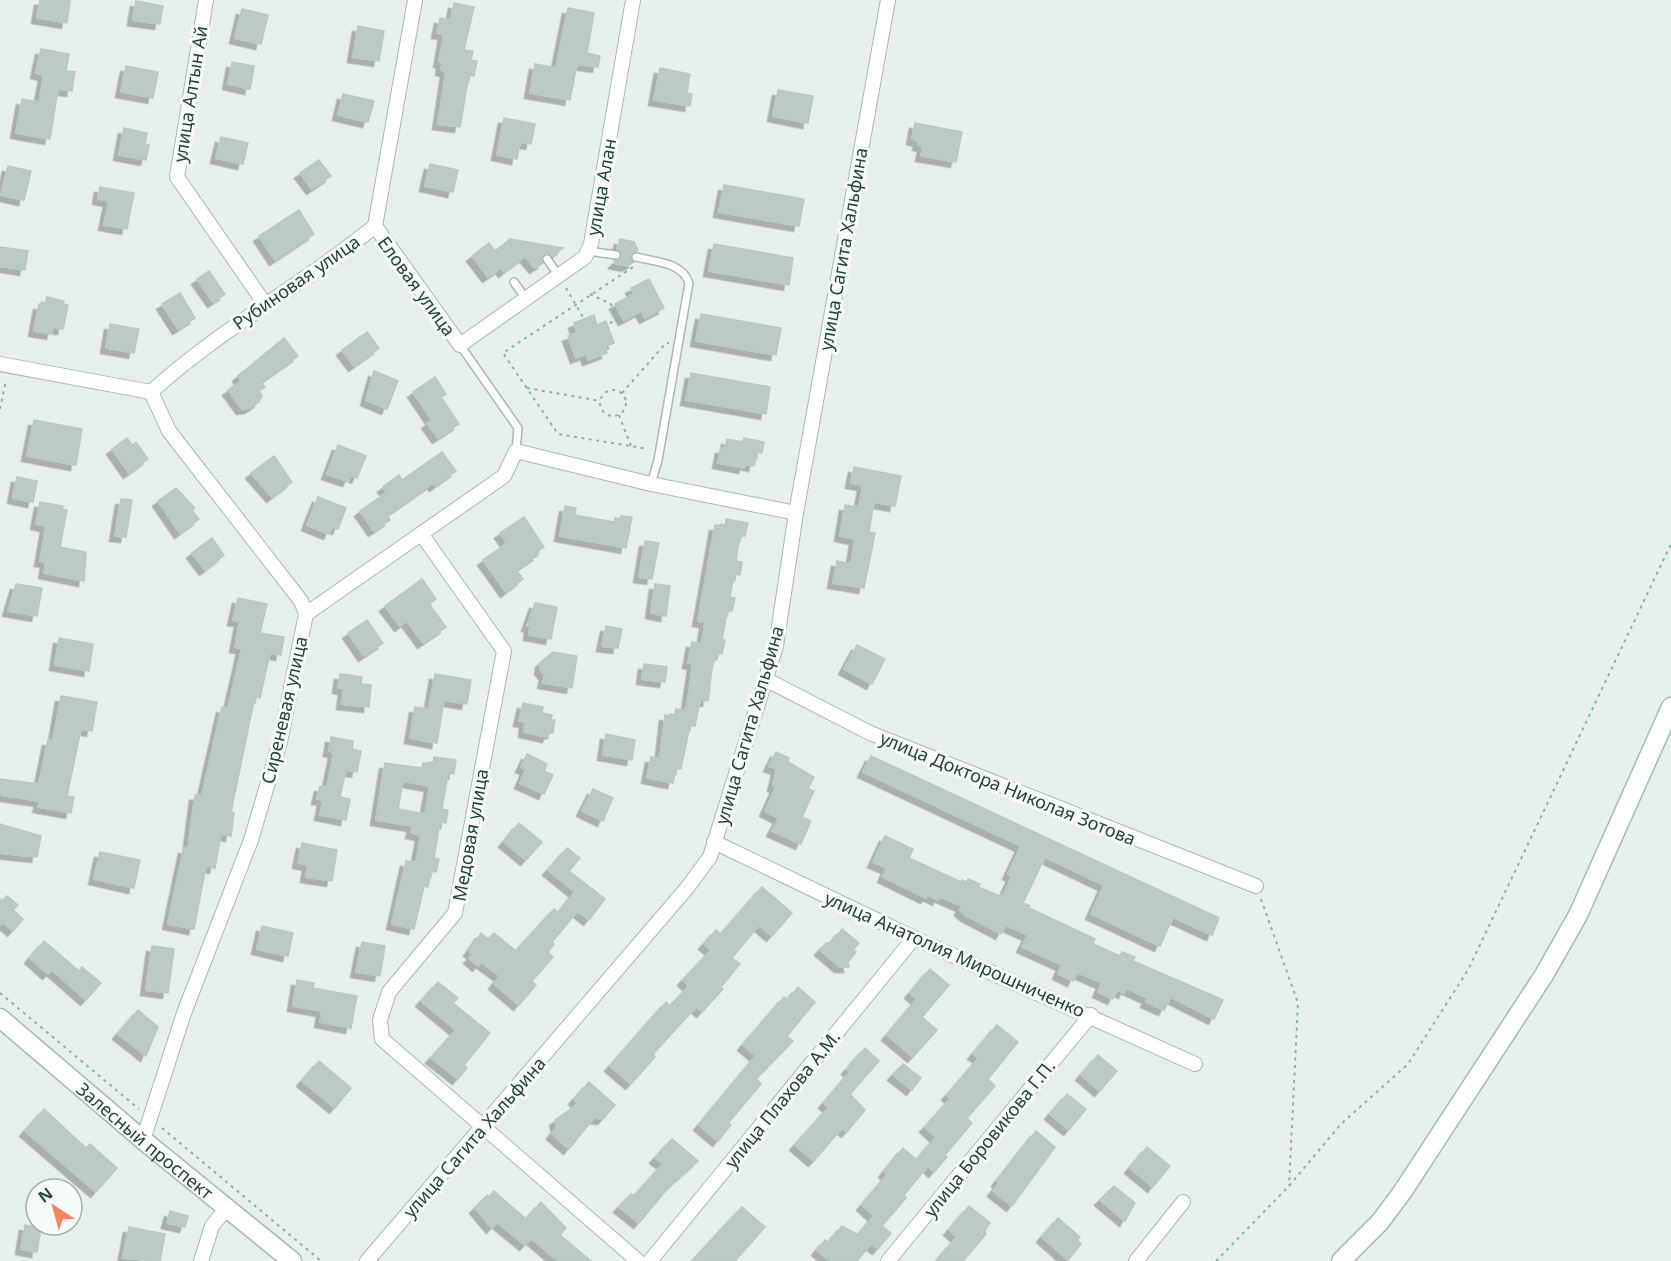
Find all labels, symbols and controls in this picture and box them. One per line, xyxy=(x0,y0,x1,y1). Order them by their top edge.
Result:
street label: улица Алтын Ай xyxy=(167,24,213,164)
street label: улица Алан xyxy=(581,136,621,238)
street label: улица Сагита Хальфина xyxy=(813,146,873,352)
street label: Рубиновая улица xyxy=(228,229,364,335)
street label: Еловая улица xyxy=(373,231,461,341)
street label: улица Сагита Хальфина xyxy=(709,623,789,827)
street label: Сиреневая улица xyxy=(255,634,313,786)
street label: улица Доктора Николая Зотова xyxy=(877,726,1139,850)
street label: Медовая улица xyxy=(447,767,493,903)
street label: улица Анатолия Мирошниченко xyxy=(821,886,1089,1022)
street label: улица Плахова А.М. xyxy=(719,1025,845,1173)
street label: улица Сагита Хальфина xyxy=(397,1052,551,1222)
street label: улица Боровикова Г.П. xyxy=(918,1054,1060,1222)
street label: Залесный проспект xyxy=(72,1077,219,1205)
north arrow xyxy=(24,1177,84,1237)
text: N xyxy=(33,1182,57,1208)

